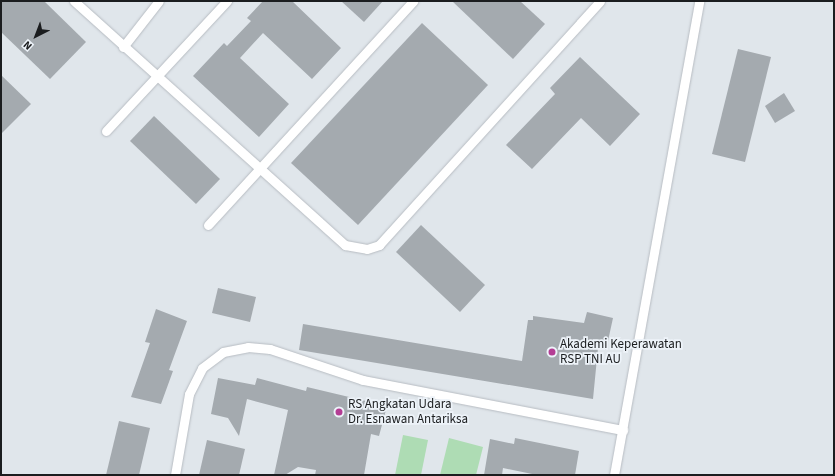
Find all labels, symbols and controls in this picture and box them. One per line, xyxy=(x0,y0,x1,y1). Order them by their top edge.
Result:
north arrow xyxy=(16,16,56,56)
text: N xyxy=(20,37,35,53)
place label: Akademi Keperawatan RSP TNI AU xyxy=(560,337,682,368)
marker: Akademi Keperawatan RSP TNI AU xyxy=(547,347,557,357)
place label: RS Angkatan Udara Dr. Esnawan Antariksa xyxy=(348,397,468,428)
marker: RS Angkatan Udara Dr. Esnawan Antariksa xyxy=(333,406,345,418)

